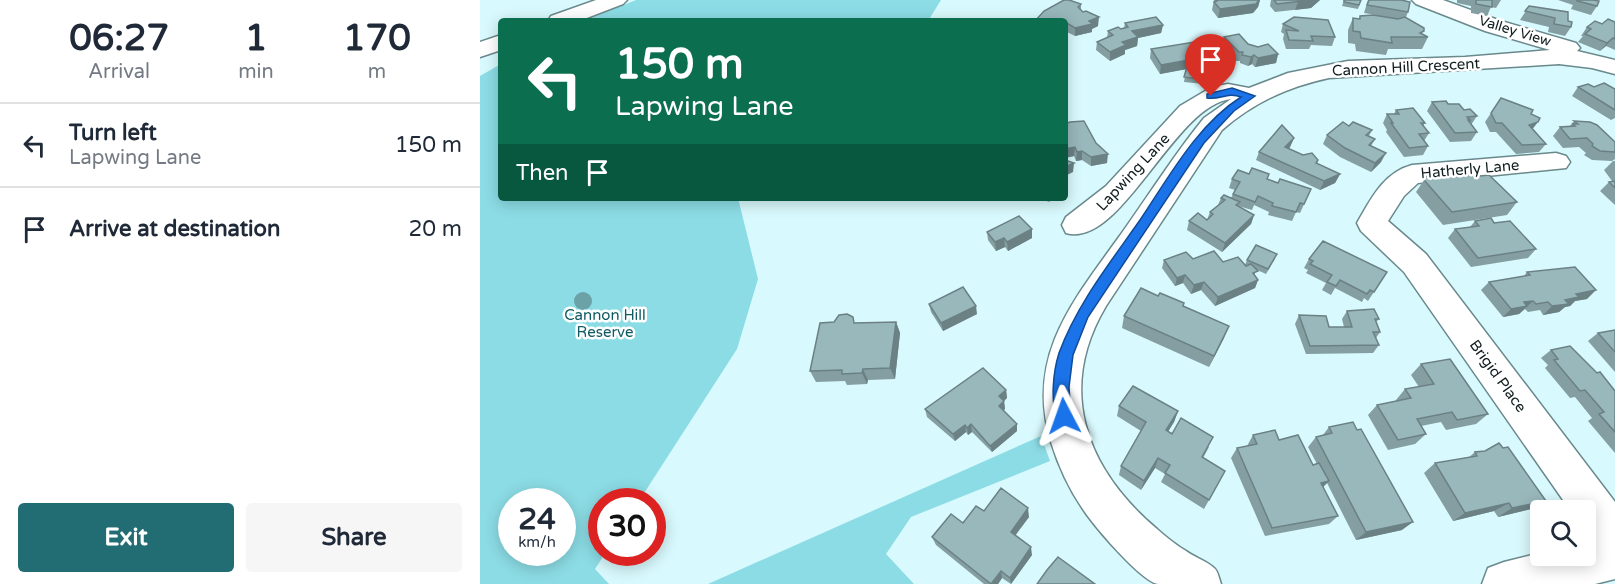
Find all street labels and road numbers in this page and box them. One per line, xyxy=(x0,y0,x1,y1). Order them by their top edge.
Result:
street label: Valley View xyxy=(1477,12,1553,50)
street label: Cannon Hill Crescent xyxy=(1332,54,1481,80)
street label: Lapwing Lane xyxy=(1093,130,1173,214)
street label: Hatherly Lane xyxy=(1420,156,1520,182)
street label: Brigid Place xyxy=(1466,336,1530,416)

